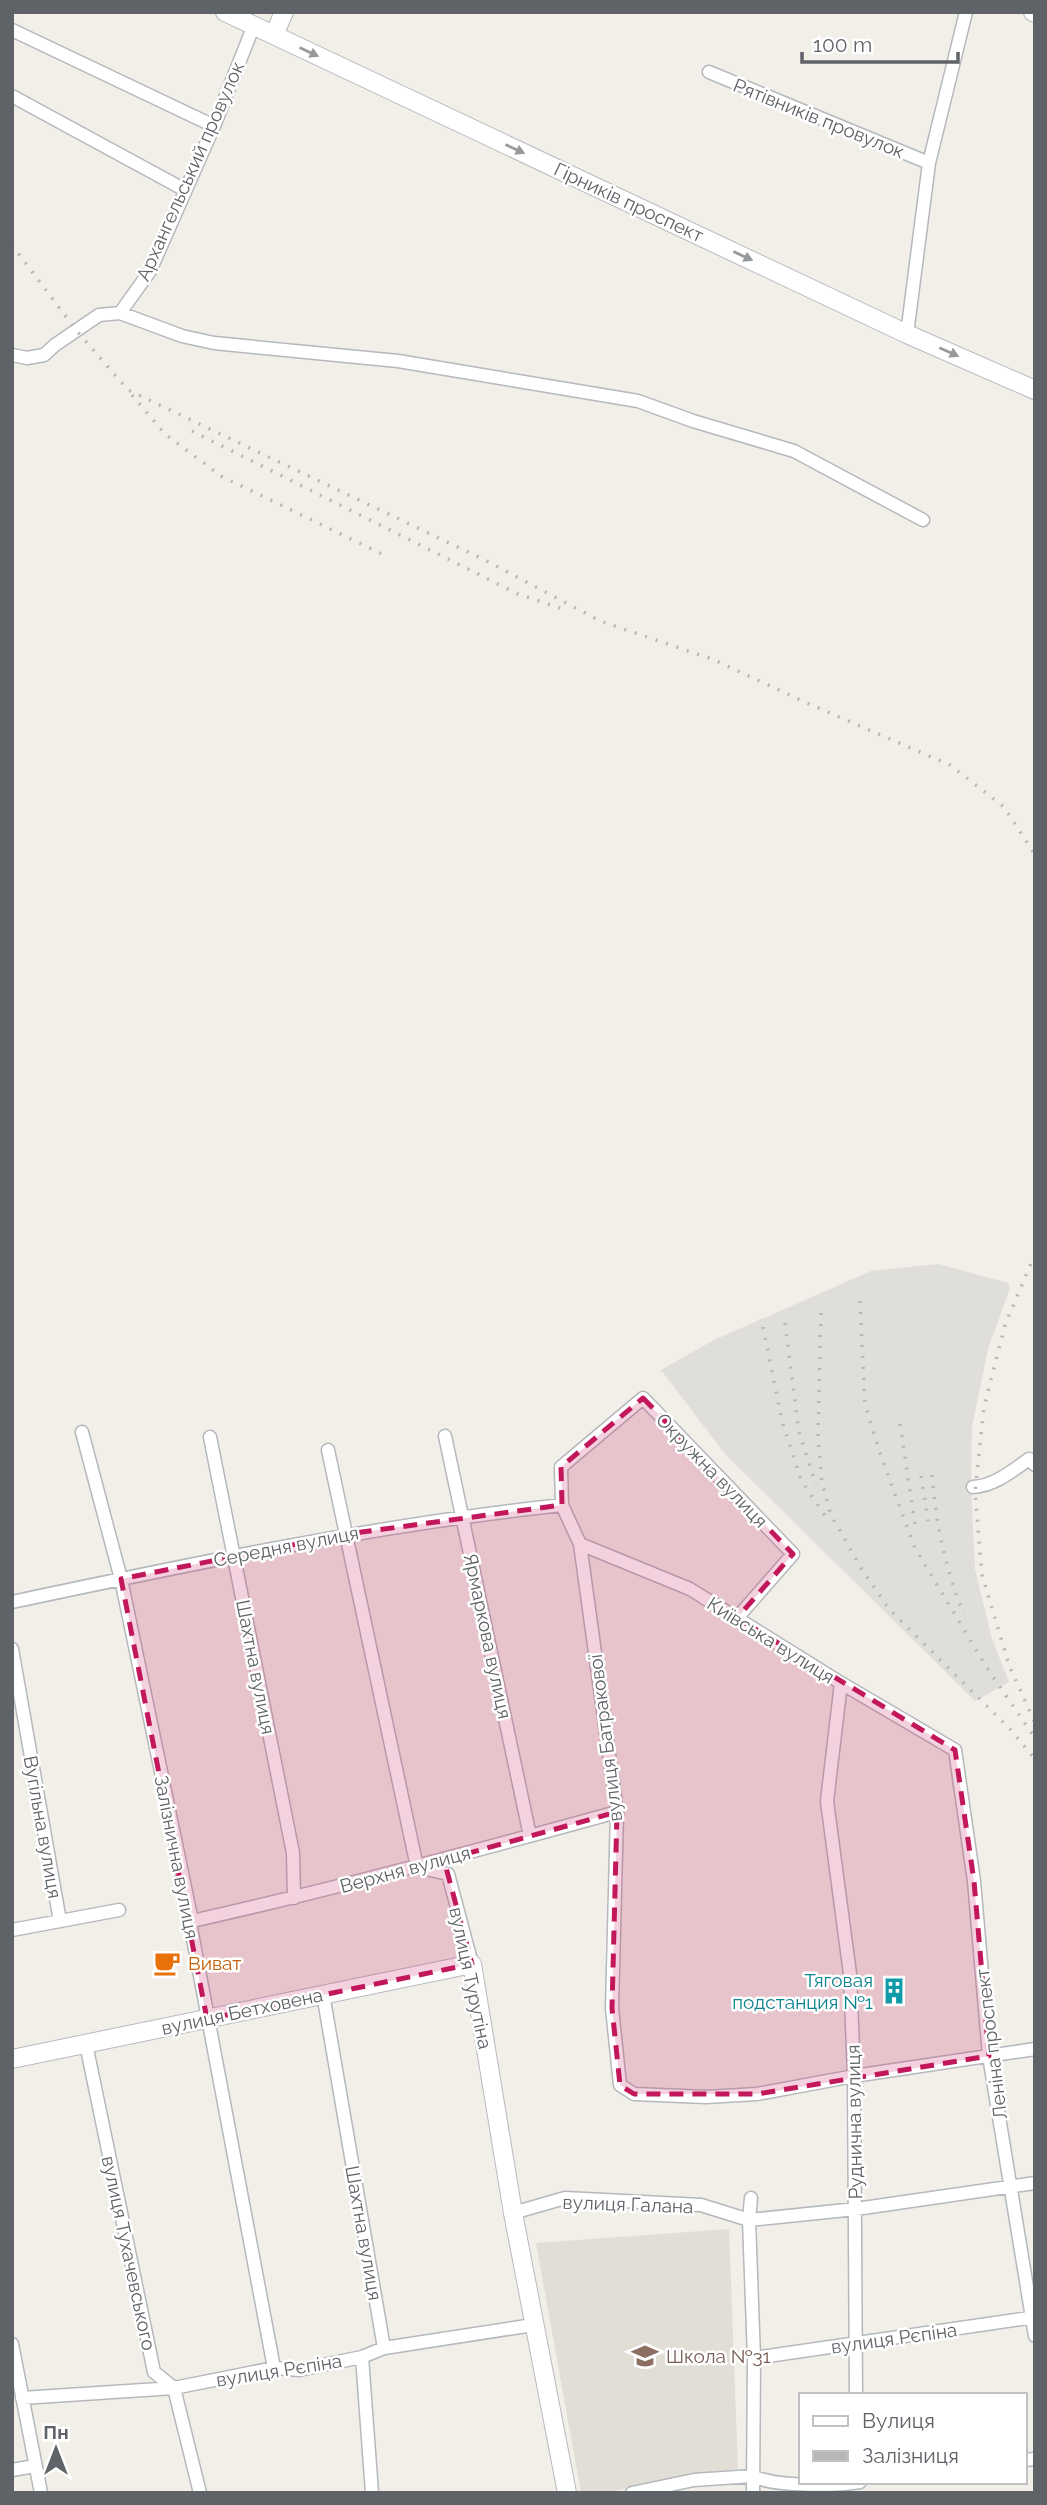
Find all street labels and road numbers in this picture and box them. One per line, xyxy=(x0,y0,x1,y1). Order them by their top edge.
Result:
street label: Архангельський провулок xyxy=(132,58,248,284)
street label: Рятівників провулок xyxy=(730,74,908,162)
street label: Гірників проспект xyxy=(551,158,707,246)
street label: Окружна вулиця xyxy=(652,1408,772,1532)
street label: Середня вулиця xyxy=(212,1521,360,1571)
street label: Ярмаркова вулиця xyxy=(460,1551,516,1721)
street label: Київська вулиця xyxy=(703,1592,839,1688)
street label: Шахтна вулиця xyxy=(232,1598,280,1736)
street label: вулиця Батракової xyxy=(584,1652,626,1823)
street label: Вугільна вулиця xyxy=(20,1754,66,1900)
street label: Залізнична вулиця xyxy=(150,1773,204,1941)
street label: Верхня вулиця xyxy=(337,1841,473,1897)
street label: вулиця Турутіна xyxy=(445,1905,497,2051)
street label: Леніна проспект xyxy=(971,1967,1011,2121)
street label: вулиця Бетховена xyxy=(159,1983,325,2039)
street label: Руднична вулиця xyxy=(842,2044,866,2200)
street label: вулиця Тухачевського xyxy=(98,2154,160,2352)
street label: Шахтна вулиця xyxy=(341,2164,387,2302)
street label: вулиця Галана xyxy=(562,2191,694,2217)
street label: вулиця Рєпіна xyxy=(830,2318,958,2358)
street label: вулиця Рєпіна xyxy=(215,2349,343,2391)

